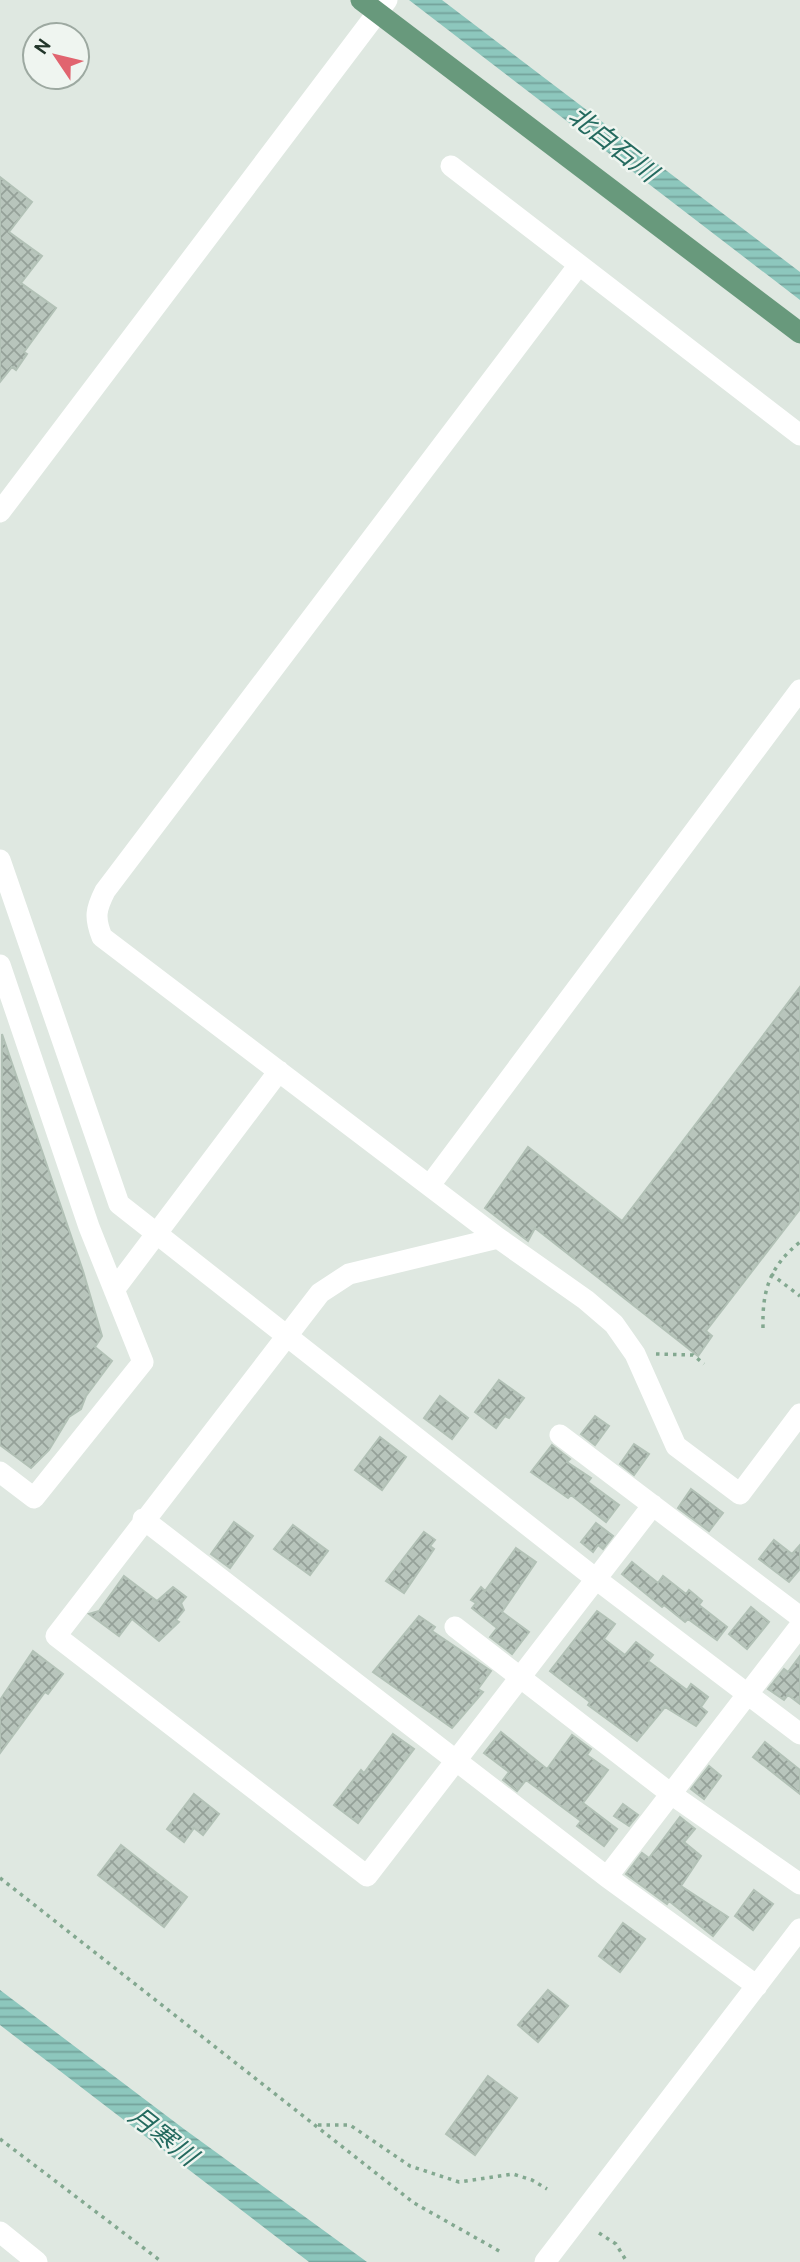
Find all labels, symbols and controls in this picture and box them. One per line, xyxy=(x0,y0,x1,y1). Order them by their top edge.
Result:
north arrow xyxy=(21,21,91,91)
text: N xyxy=(29,34,56,59)
water label: 北白石川 xyxy=(562,99,666,190)
water label: 月寒川 xyxy=(122,2099,206,2174)

